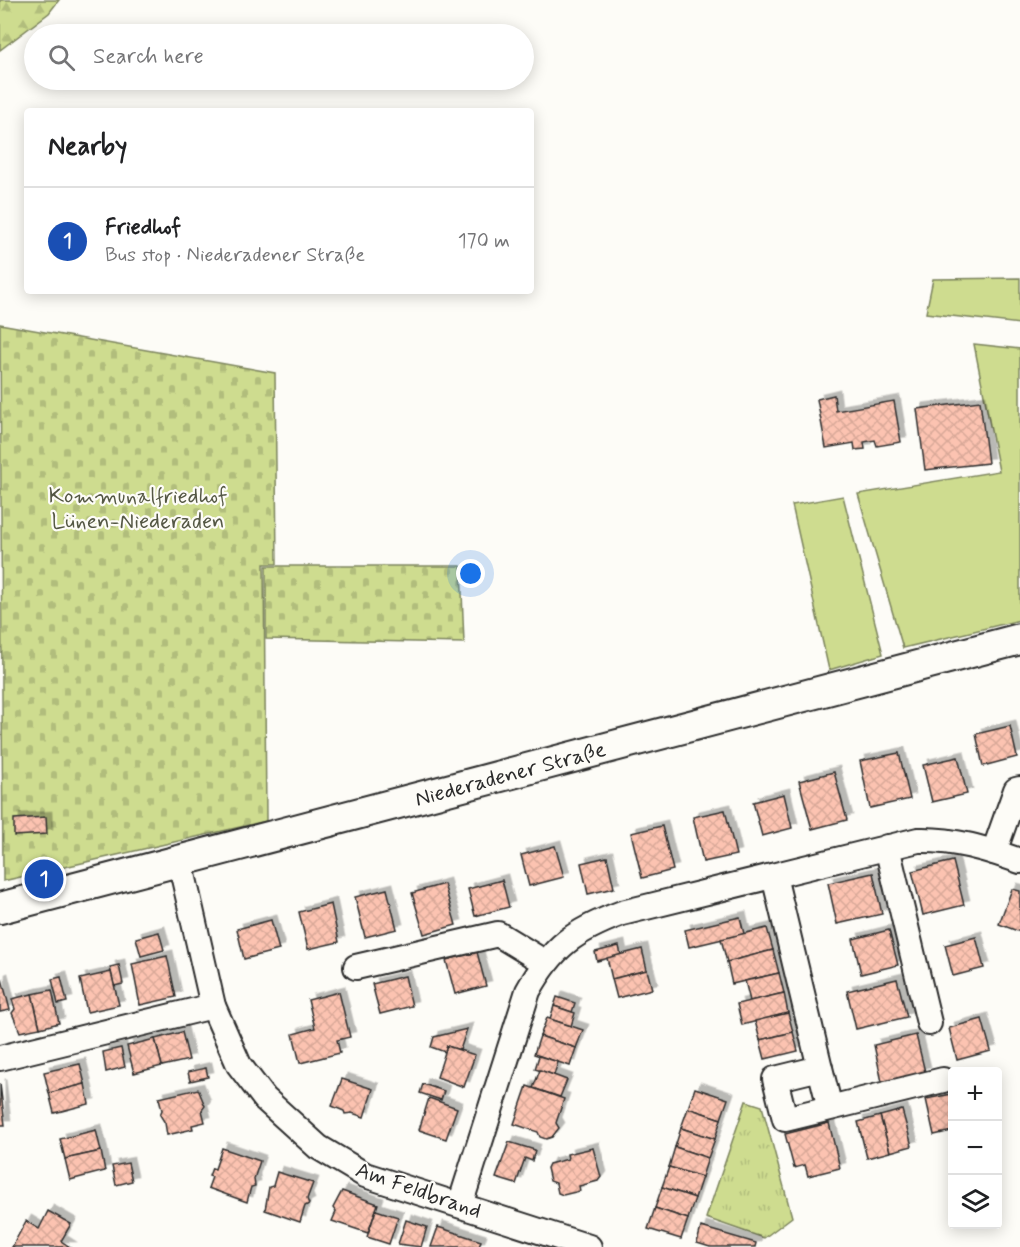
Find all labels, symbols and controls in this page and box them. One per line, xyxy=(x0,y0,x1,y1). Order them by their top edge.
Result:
search box xyxy=(24,24,534,90)
icon: search xyxy=(45,41,78,74)
text: Search here xyxy=(93,43,204,71)
text: Nearby xyxy=(48,130,127,164)
text: Friedhof xyxy=(105,214,181,242)
text: 1 xyxy=(63,228,72,255)
text: 170 m xyxy=(458,228,510,255)
text: Bus stop · Niederadener Straße xyxy=(105,242,365,269)
park label: Kommunalfriedhof Lünen-Niederaden xyxy=(49,483,227,536)
your location xyxy=(456,559,485,588)
street label: Niederadener Straße xyxy=(412,736,609,814)
pin: 1 xyxy=(24,856,63,902)
map controls xyxy=(948,1067,1002,1229)
button: + xyxy=(948,1067,1002,1121)
button: − xyxy=(948,1121,1002,1175)
street label: Am Feldbrand xyxy=(352,1156,485,1226)
button: layers xyxy=(948,1175,1002,1229)

